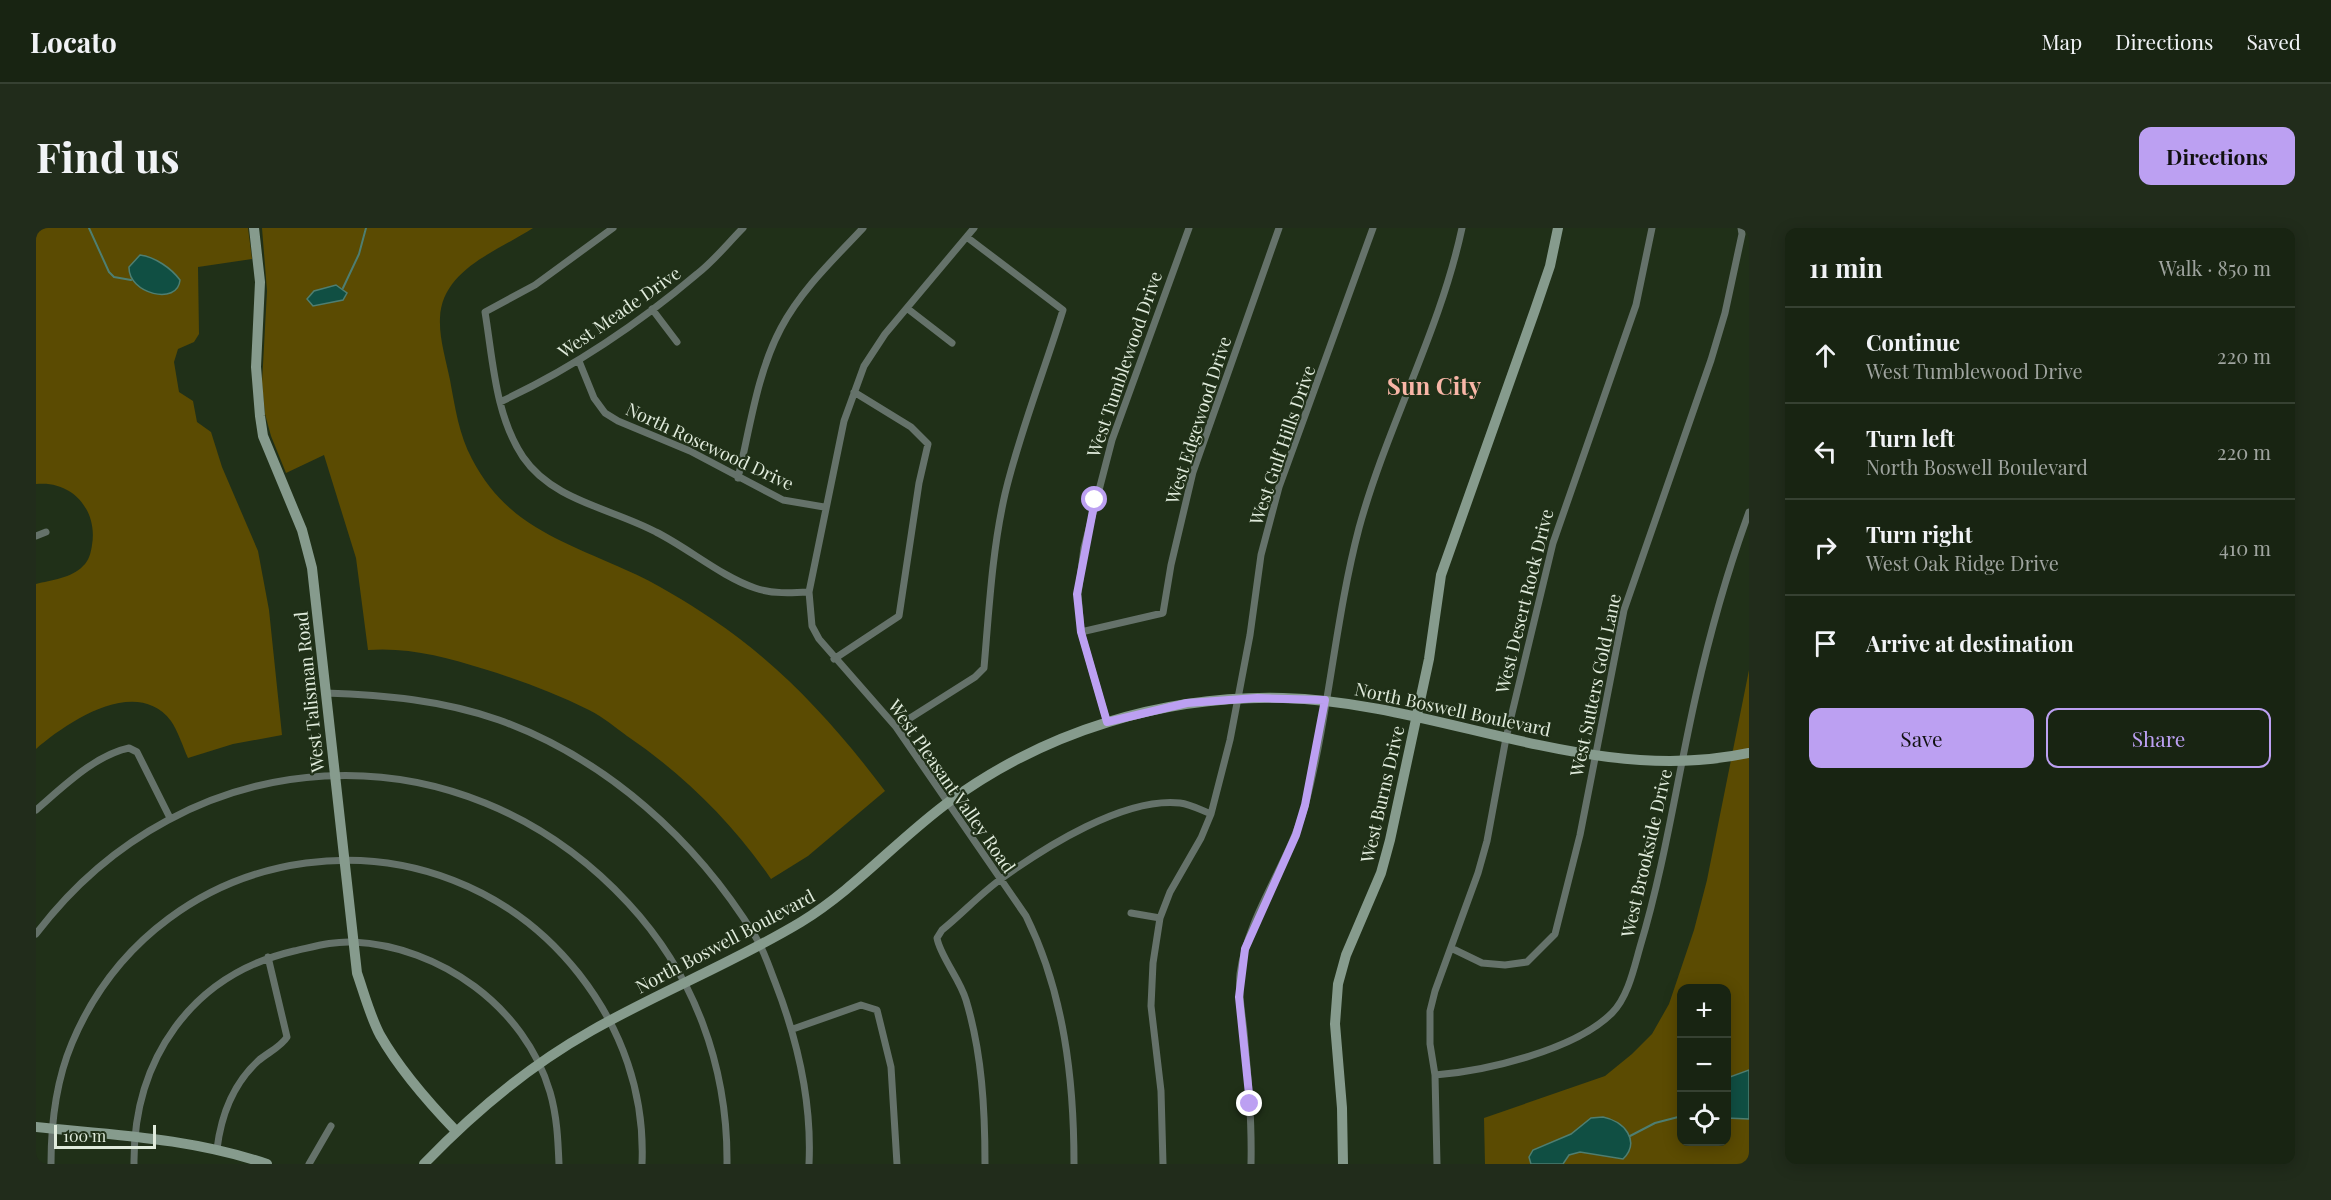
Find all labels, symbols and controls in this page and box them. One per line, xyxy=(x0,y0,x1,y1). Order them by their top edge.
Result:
text: Locato xyxy=(30,23,117,60)
text: Map xyxy=(2041,27,2082,55)
text: Directions xyxy=(2115,27,2213,55)
text: Saved xyxy=(2246,27,2301,55)
button: Directions xyxy=(2139,127,2295,185)
text: Find us xyxy=(36,128,180,184)
text: 11 min xyxy=(1809,250,1883,285)
text: Walk · 850 m xyxy=(2159,254,2271,281)
street label: West Meade Drive xyxy=(552,261,685,364)
street label: West Tumblewood Drive xyxy=(1081,268,1167,461)
text: Continue xyxy=(1866,327,1960,357)
street label: West Edgewood Drive xyxy=(1159,333,1236,508)
icon: ahead xyxy=(1809,339,1842,372)
text: 220 m xyxy=(2217,342,2271,369)
text: West Tumblewood Drive xyxy=(1866,357,2083,384)
street label: West Gulf Hills Drive xyxy=(1243,362,1321,529)
district label: Sun City xyxy=(1387,369,1482,401)
street label: North Rosewood Drive xyxy=(622,397,798,495)
text: Turn left xyxy=(1866,423,1955,453)
icon: left xyxy=(1809,435,1842,468)
text: 220 m xyxy=(2217,438,2271,465)
text: North Boswell Boulevard xyxy=(1866,453,2088,480)
route start xyxy=(1081,486,1107,512)
street label: West Desert Rock Drive xyxy=(1489,506,1559,697)
text: Turn right xyxy=(1866,519,1972,549)
icon: right xyxy=(1809,531,1842,564)
text: 410 m xyxy=(2219,534,2271,561)
text: West Oak Ridge Drive xyxy=(1866,549,2059,576)
street label: West Sutters Gold Lane xyxy=(1564,591,1626,780)
street label: West Talisman Road xyxy=(289,610,329,775)
icon: arrive xyxy=(1809,627,1842,660)
text: Arrive at destination xyxy=(1866,628,2074,658)
street label: North Boswell Boulevard xyxy=(1353,677,1554,742)
street label: West Pleasant Valley Road xyxy=(882,694,1021,878)
button: Save xyxy=(1809,708,2034,768)
button: Share xyxy=(2046,708,2271,768)
street label: West Burns Drive xyxy=(1354,723,1409,866)
street label: West Brookside Drive xyxy=(1615,766,1677,941)
street label: North Boswell Boulevard xyxy=(631,883,819,998)
map controls xyxy=(1677,984,1731,1146)
button: + xyxy=(1677,984,1731,1038)
button: − xyxy=(1677,1038,1731,1092)
route end xyxy=(1236,1090,1262,1116)
button: locate xyxy=(1677,1092,1731,1146)
scale bar xyxy=(54,1122,156,1150)
text: 100 m xyxy=(63,1125,106,1146)

